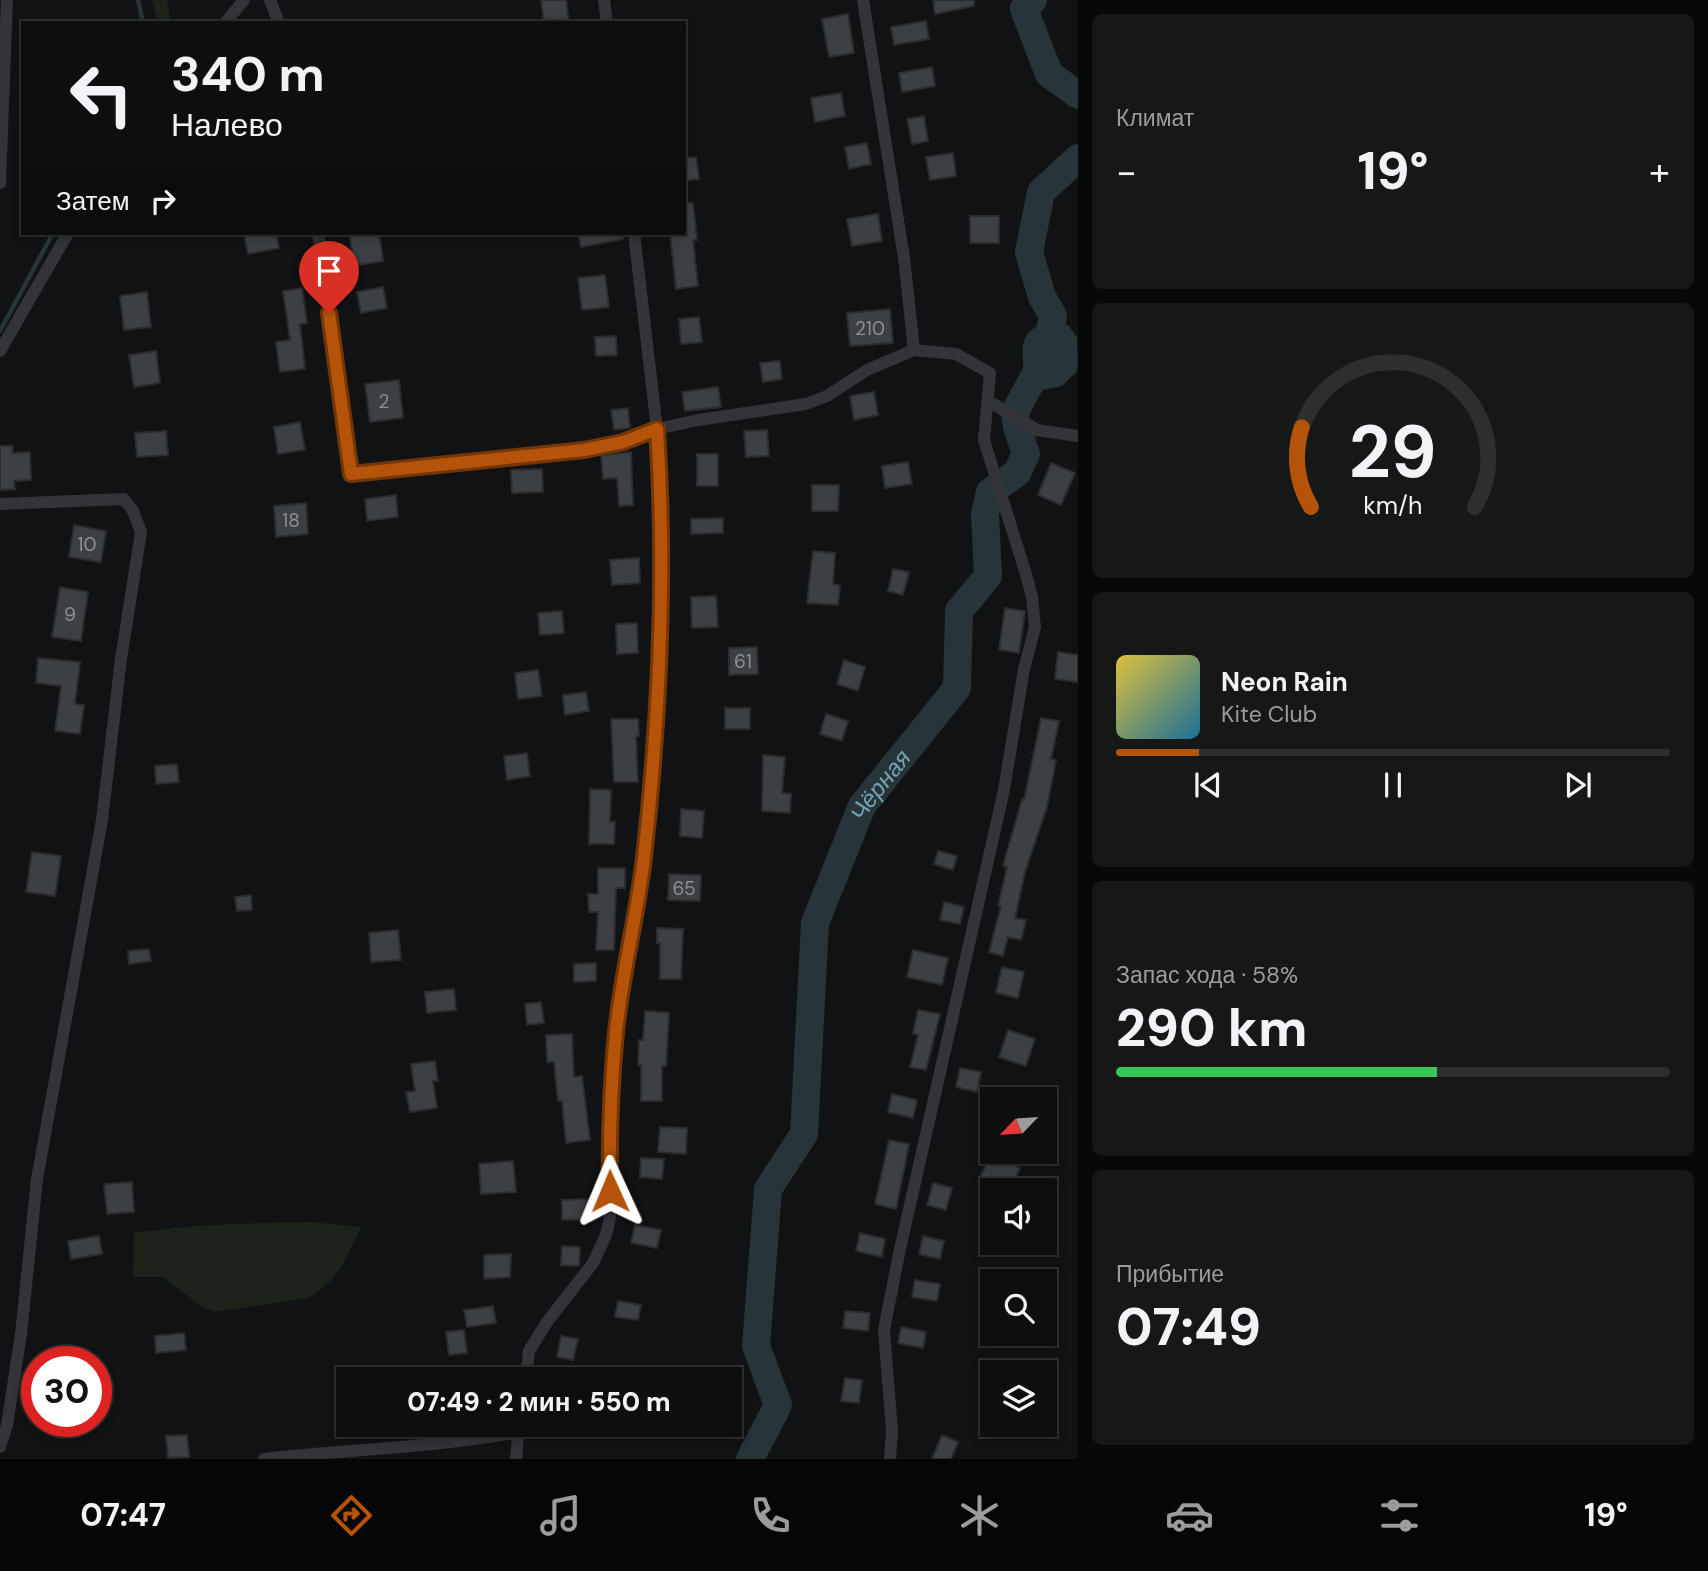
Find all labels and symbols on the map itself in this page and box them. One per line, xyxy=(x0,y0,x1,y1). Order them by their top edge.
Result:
pin xyxy=(299,241,359,313)
house number: 210 xyxy=(855,316,885,341)
house number: 2 xyxy=(379,389,390,414)
house number: 18 xyxy=(282,508,300,533)
house number: 10 xyxy=(78,532,96,557)
house number: 9 xyxy=(64,602,76,627)
house number: 61 xyxy=(734,649,752,674)
water label: Чёрная xyxy=(843,743,917,824)
house number: 65 xyxy=(672,876,696,901)
north arrow xyxy=(980,1087,1057,1164)
position arrow xyxy=(573,1154,647,1228)
speed limit sign: 30 xyxy=(21,1346,112,1437)

